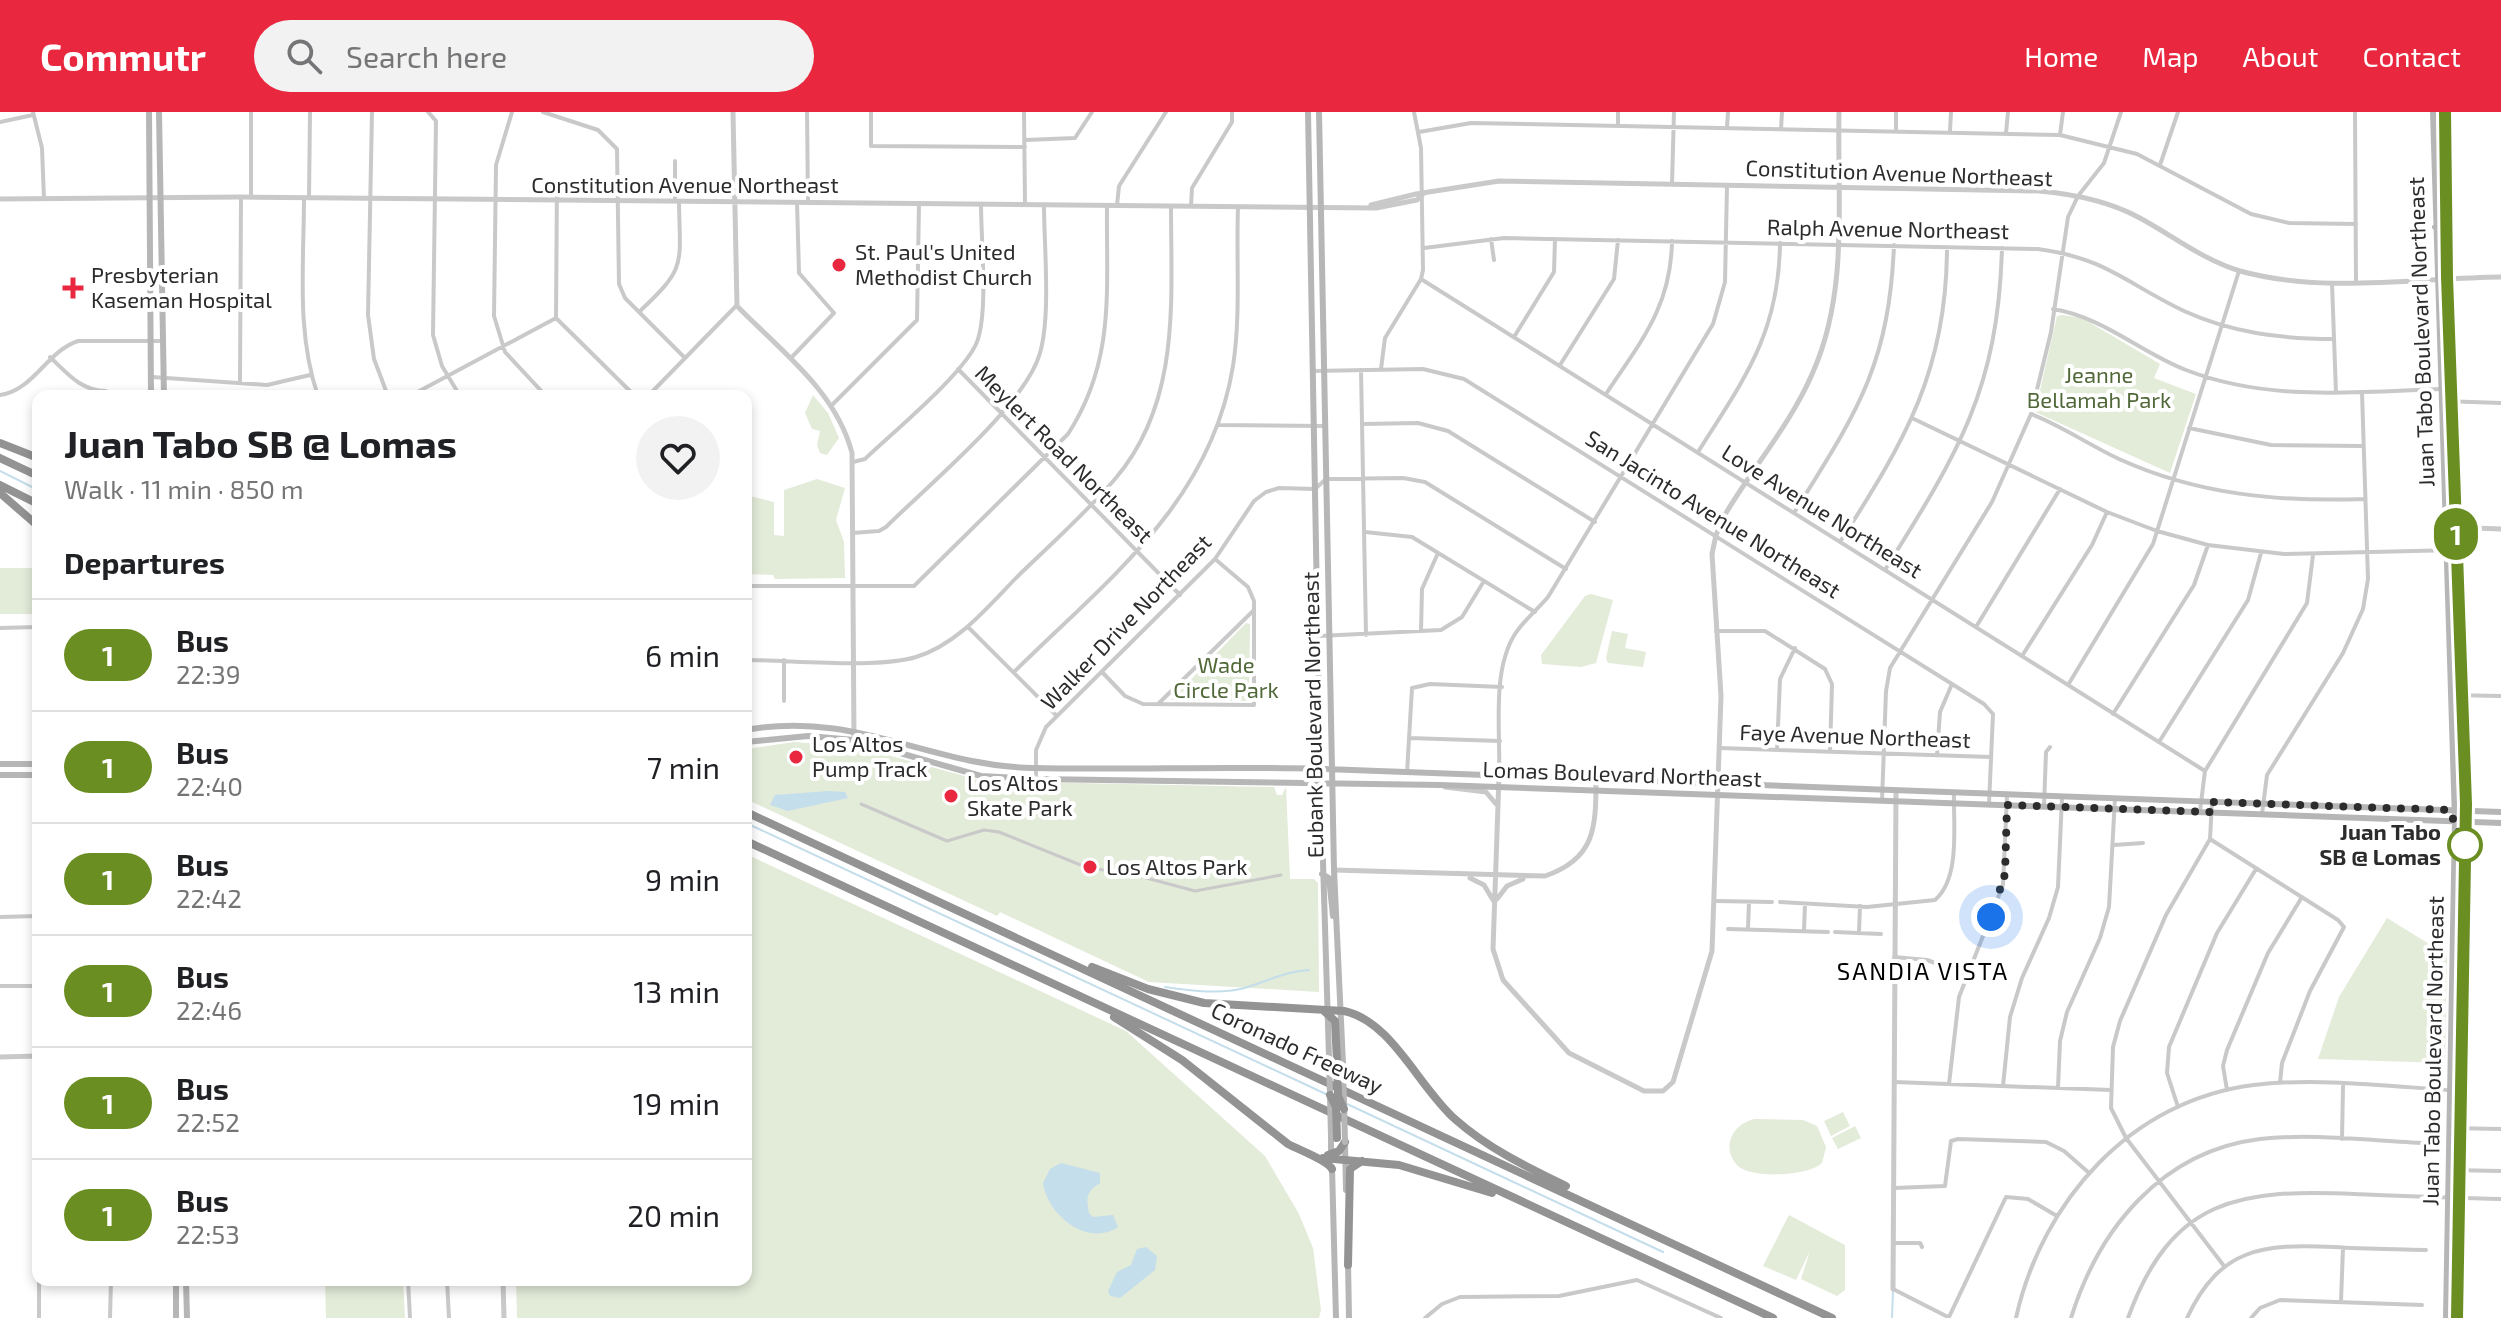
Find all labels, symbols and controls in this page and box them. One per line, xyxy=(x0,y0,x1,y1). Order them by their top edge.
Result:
search box xyxy=(254,20,814,92)
text: Commutr xyxy=(40,33,206,79)
icon: search xyxy=(282,34,326,78)
text: Search here xyxy=(346,38,507,74)
text: Home xyxy=(2024,39,2098,73)
text: Map xyxy=(2142,39,2199,73)
text: About xyxy=(2243,39,2318,73)
text: Contact xyxy=(2362,39,2461,73)
street label: Constitution Avenue Northeast xyxy=(1745,154,2053,190)
street label: Constitution Avenue Northeast xyxy=(531,171,839,197)
street label: Juan Tabo Boulevard Northeast xyxy=(2402,177,2438,487)
street label: Ralph Avenue Northeast xyxy=(1767,213,2009,243)
place label: St. Paul's United Methodist Church xyxy=(855,238,1032,289)
marker: St. Paul's United Methodist Church xyxy=(830,256,848,274)
place label: Presbyterian Kaseman Hospital xyxy=(91,261,272,312)
marker: Presbyterian Kaseman Hospital xyxy=(62,277,84,299)
street label: Meylert Road Northeast xyxy=(971,359,1159,547)
park label: Jeanne Bellamah Park xyxy=(2027,361,2171,412)
button: heart xyxy=(636,416,720,500)
text: Juan Tabo SB @ Lomas xyxy=(64,420,457,466)
street label: San Jacinto Avenue Northeast xyxy=(1581,424,1846,602)
street label: Love Avenue Northeast xyxy=(1718,438,1928,582)
text: Walk · 11 min · 850 m xyxy=(64,473,304,504)
line badge: 1 xyxy=(2430,508,2482,560)
text: 1 xyxy=(2450,517,2462,551)
street label: Walker Drive Northeast xyxy=(1035,528,1216,714)
text: Departures xyxy=(64,544,225,580)
street label: Eubank Boulevard Northeast xyxy=(1297,572,1327,858)
text: Bus xyxy=(176,622,229,658)
text: 6 min xyxy=(645,637,720,673)
text: 1 xyxy=(102,638,114,672)
park label: Wade Circle Park xyxy=(1173,651,1279,702)
text: 22:39 xyxy=(176,658,241,689)
street label: Faye Avenue Northeast xyxy=(1739,718,1971,752)
place label: Los Altos Pump Track xyxy=(812,730,928,781)
text: Bus xyxy=(176,734,229,770)
marker: Los Altos Pump Track xyxy=(787,748,805,766)
text: 7 min xyxy=(647,749,720,785)
text: 1 xyxy=(102,750,114,784)
street label: Lomas Boulevard Northeast xyxy=(1482,755,1762,791)
place label: Los Altos Skate Park xyxy=(967,769,1073,820)
text: 22:40 xyxy=(176,770,243,801)
marker: Los Altos Skate Park xyxy=(942,787,960,805)
place label: Juan Tabo SB @ Lomas xyxy=(2319,818,2441,869)
marker: Juan Tabo SB @ Lomas xyxy=(2448,828,2482,862)
text: Bus xyxy=(176,846,229,882)
place label: Los Altos Park xyxy=(1106,853,1247,879)
marker: Los Altos Park xyxy=(1081,858,1099,876)
text: 9 min xyxy=(645,861,720,897)
text: 1 xyxy=(102,862,114,896)
text: 22:42 xyxy=(176,882,242,913)
street label: Juan Tabo Boulevard Northeast xyxy=(2416,896,2448,1206)
your location xyxy=(1971,897,2011,937)
district label: SANDIA VISTA xyxy=(1837,956,2009,985)
text: Bus xyxy=(176,958,229,994)
text: 13 min xyxy=(634,973,720,1009)
text: 1 xyxy=(102,974,114,1008)
text: 22:46 xyxy=(176,994,242,1025)
street label: Coronado Freeway xyxy=(1207,996,1388,1098)
text: Bus xyxy=(176,1070,229,1106)
text: 19 min xyxy=(633,1085,720,1121)
text: 1 xyxy=(102,1086,114,1120)
text: 22:52 xyxy=(176,1106,240,1137)
text: Bus xyxy=(176,1182,229,1218)
text: 20 min xyxy=(627,1197,720,1233)
text: 1 xyxy=(102,1198,114,1232)
text: 22:53 xyxy=(176,1218,240,1249)

